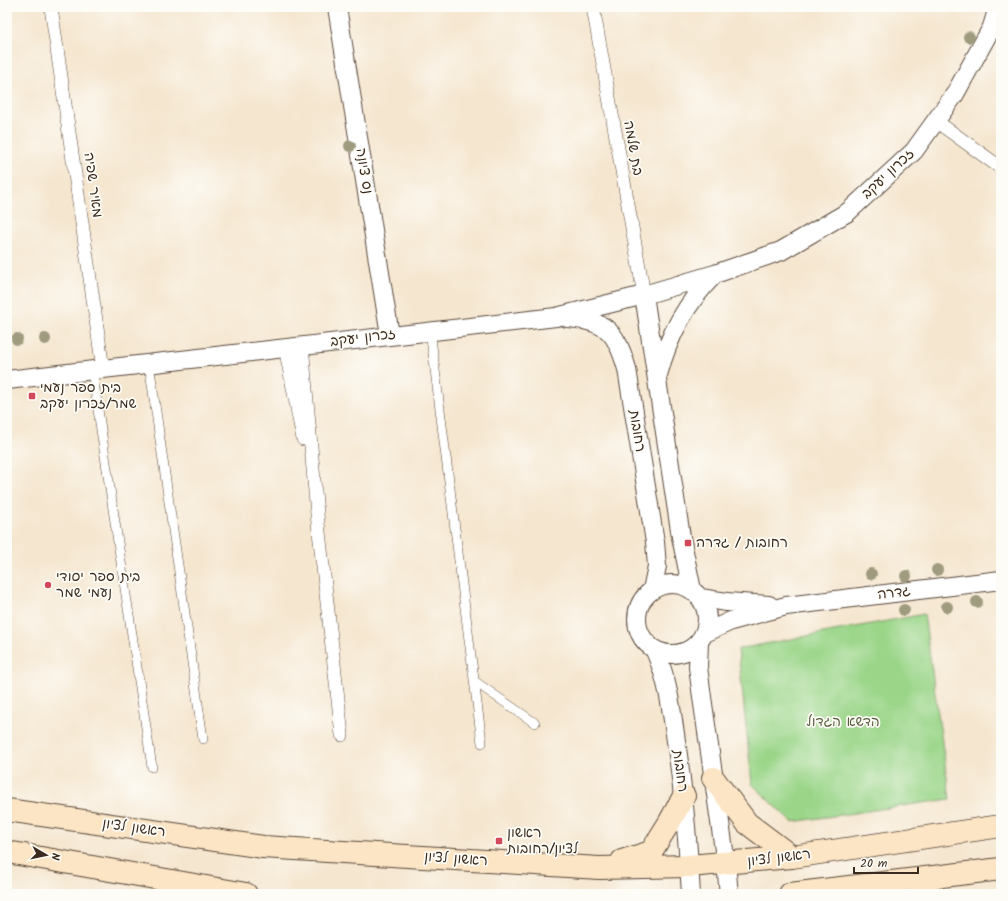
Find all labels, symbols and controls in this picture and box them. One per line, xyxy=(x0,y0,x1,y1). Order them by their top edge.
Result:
street label: בת שלמה xyxy=(617,119,649,177)
street label: זכרון יעקב xyxy=(856,144,920,204)
street label: נס ציונה xyxy=(350,146,378,196)
street label: מאיר שפיה xyxy=(78,151,108,219)
street label: זכרון יעקב xyxy=(329,323,397,353)
place label: בית ספר נעמי שמר/זכרון יעקב xyxy=(40,377,137,415)
marker: בית ספר נעמי שמר/זכרון יעקב xyxy=(27,391,37,401)
street label: רחובות xyxy=(623,407,651,454)
place label: רחובות / גדרה xyxy=(696,532,788,554)
marker: רחובות / גדרה xyxy=(683,538,693,548)
place label: בית ספר יסודי נעמי שמר xyxy=(56,566,140,604)
marker: בית ספר יסודי נעמי שמר xyxy=(43,580,53,590)
street label: גדרה xyxy=(876,580,912,606)
park label: הדשא הגדול xyxy=(806,711,880,733)
street label: רחובות xyxy=(666,748,694,793)
street label: ראשון לציון xyxy=(101,813,167,843)
place label: ראשון לציון/רחובות xyxy=(506,822,579,860)
north arrow xyxy=(26,835,66,875)
marker: ראשון לציון/רחובות xyxy=(494,836,504,846)
street label: ראשון לציון xyxy=(746,843,812,873)
street label: ראשון לציון xyxy=(423,846,489,872)
scale bar xyxy=(854,849,918,875)
text: N xyxy=(45,852,64,861)
text: 20 m xyxy=(860,854,888,873)

